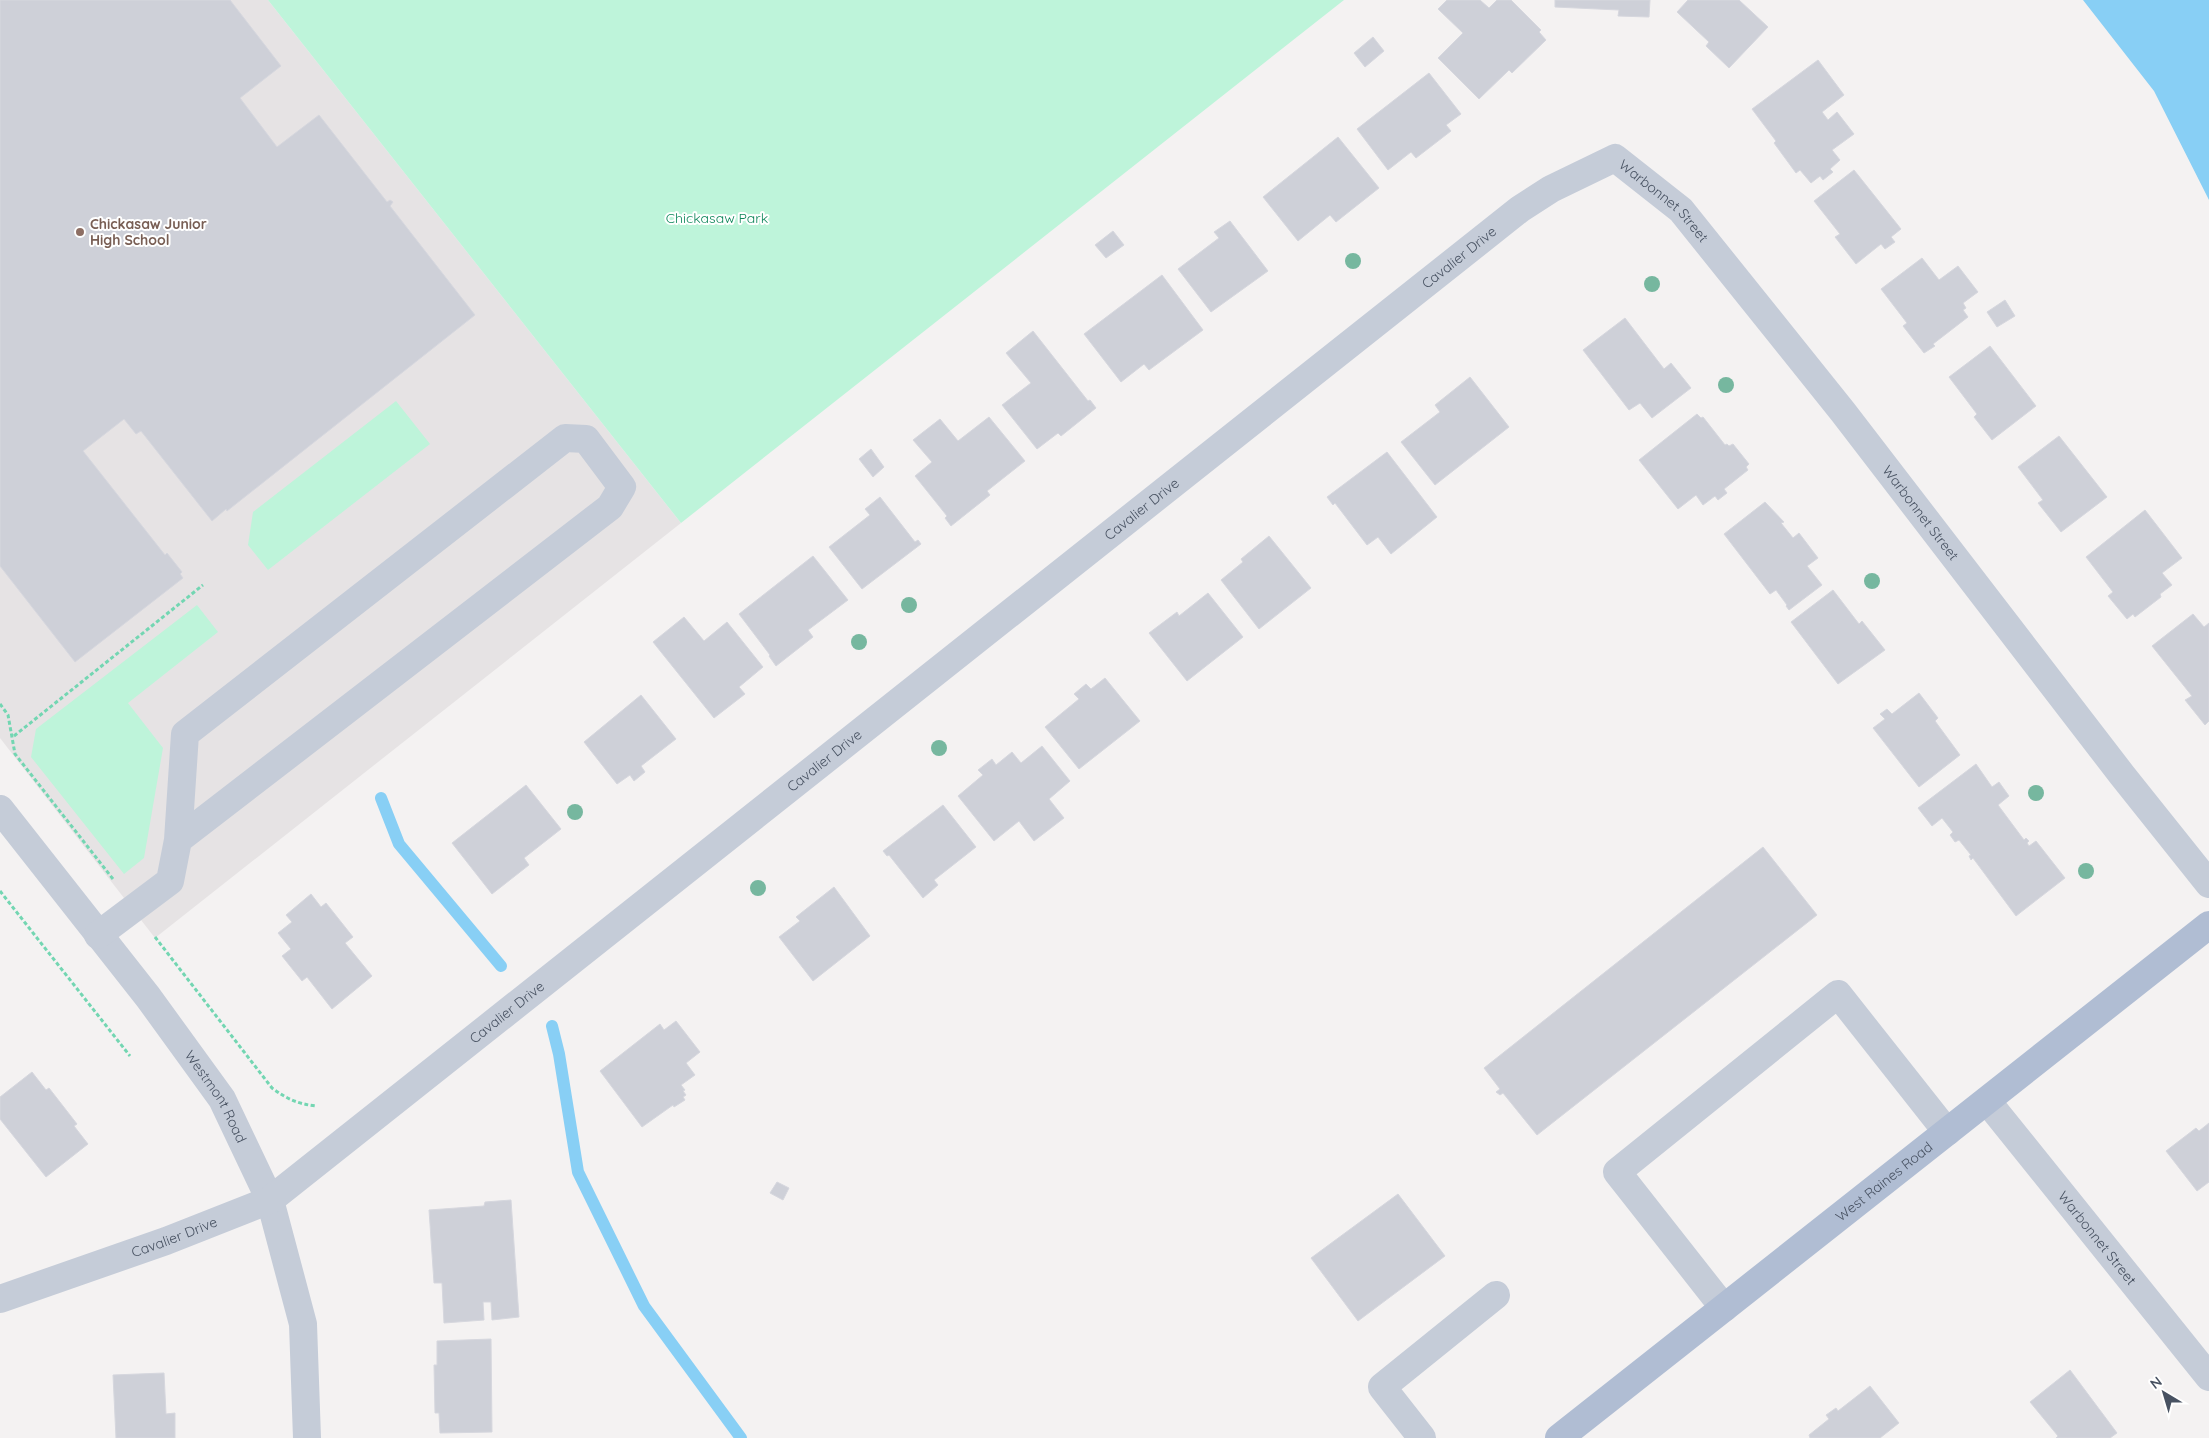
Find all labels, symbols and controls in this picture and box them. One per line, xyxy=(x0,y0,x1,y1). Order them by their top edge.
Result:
street label: Warbonnet Street xyxy=(1615,156,1712,246)
park label: Chickasaw Park xyxy=(666,209,768,227)
place label: Chickasaw Junior High School xyxy=(90,215,207,249)
street label: Cavalier Drive xyxy=(1418,222,1500,292)
marker: Chickasaw Junior High School xyxy=(74,226,86,238)
street label: Warbonnet Street xyxy=(1878,462,1963,564)
street label: Cavalier Drive xyxy=(1101,474,1183,544)
street label: Cavalier Drive xyxy=(783,725,865,796)
street label: Cavalier Drive xyxy=(466,977,548,1047)
street label: Westmont Road xyxy=(181,1047,250,1146)
street label: West Raines Road xyxy=(1832,1138,1936,1225)
street label: Warbonnet Street xyxy=(2054,1188,2141,1289)
street label: Cavalier Drive xyxy=(129,1213,220,1261)
north arrow xyxy=(2139,1368,2189,1418)
text: N xyxy=(2146,1372,2166,1393)

